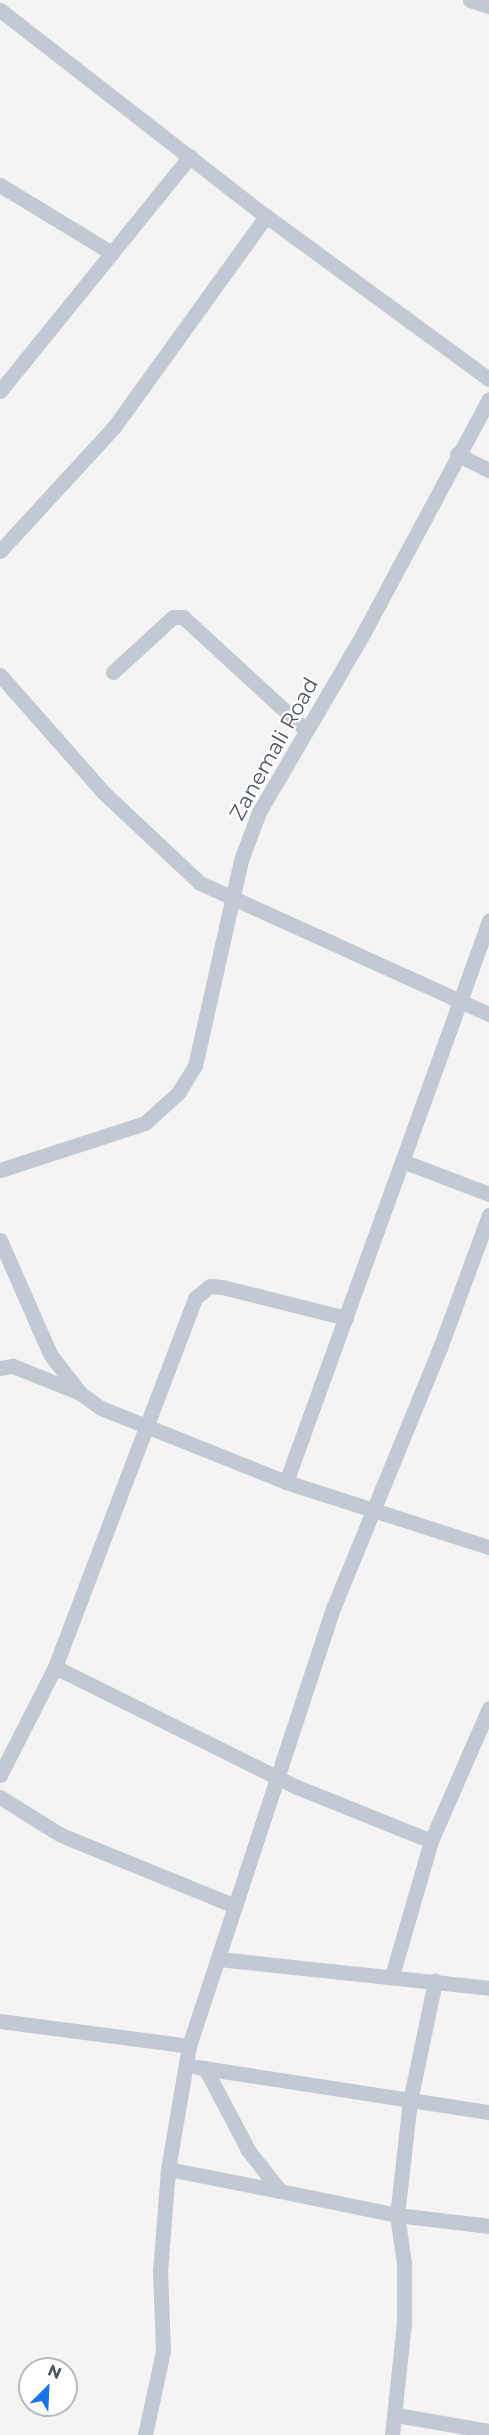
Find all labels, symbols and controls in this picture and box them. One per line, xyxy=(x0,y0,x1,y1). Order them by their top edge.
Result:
street label: Zanemali Road xyxy=(224,673,324,825)
north arrow xyxy=(18,2357,78,2417)
text: N xyxy=(45,2361,64,2383)

